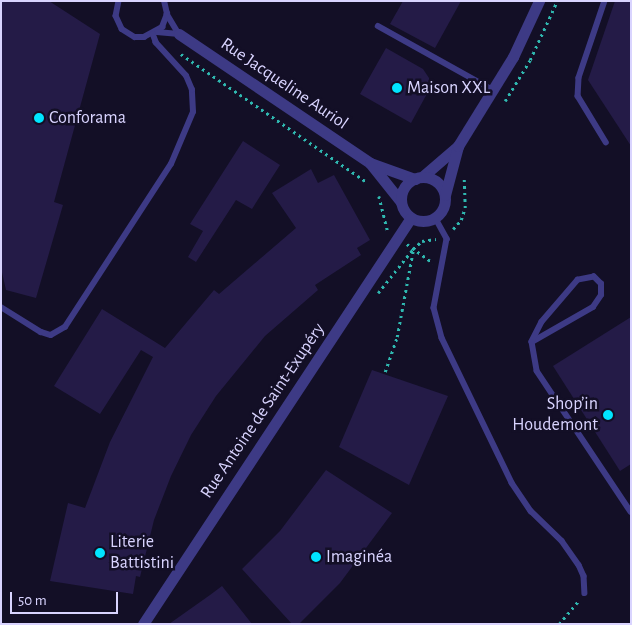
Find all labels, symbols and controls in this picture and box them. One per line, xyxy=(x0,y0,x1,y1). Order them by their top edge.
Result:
street label: Rue Jacqueline Auriol xyxy=(216,33,352,135)
place label: Maison XXL xyxy=(407,77,490,99)
marker: Maison XXL xyxy=(391,82,403,94)
place label: Conforama xyxy=(49,107,126,129)
marker: Conforama xyxy=(33,112,45,124)
street label: Rue Antoine de Saint-Exupéry xyxy=(196,319,330,503)
place label: Shop’in Houdemont xyxy=(512,394,598,436)
marker: Shop’in Houdemont xyxy=(602,409,614,421)
place label: Literie Battistini xyxy=(110,532,174,574)
place label: Imaginéa xyxy=(326,546,392,568)
marker: Literie Battistini xyxy=(94,547,106,559)
marker: Imaginéa xyxy=(310,551,322,563)
scale bar xyxy=(12,582,120,614)
text: 50 m xyxy=(18,593,47,608)

